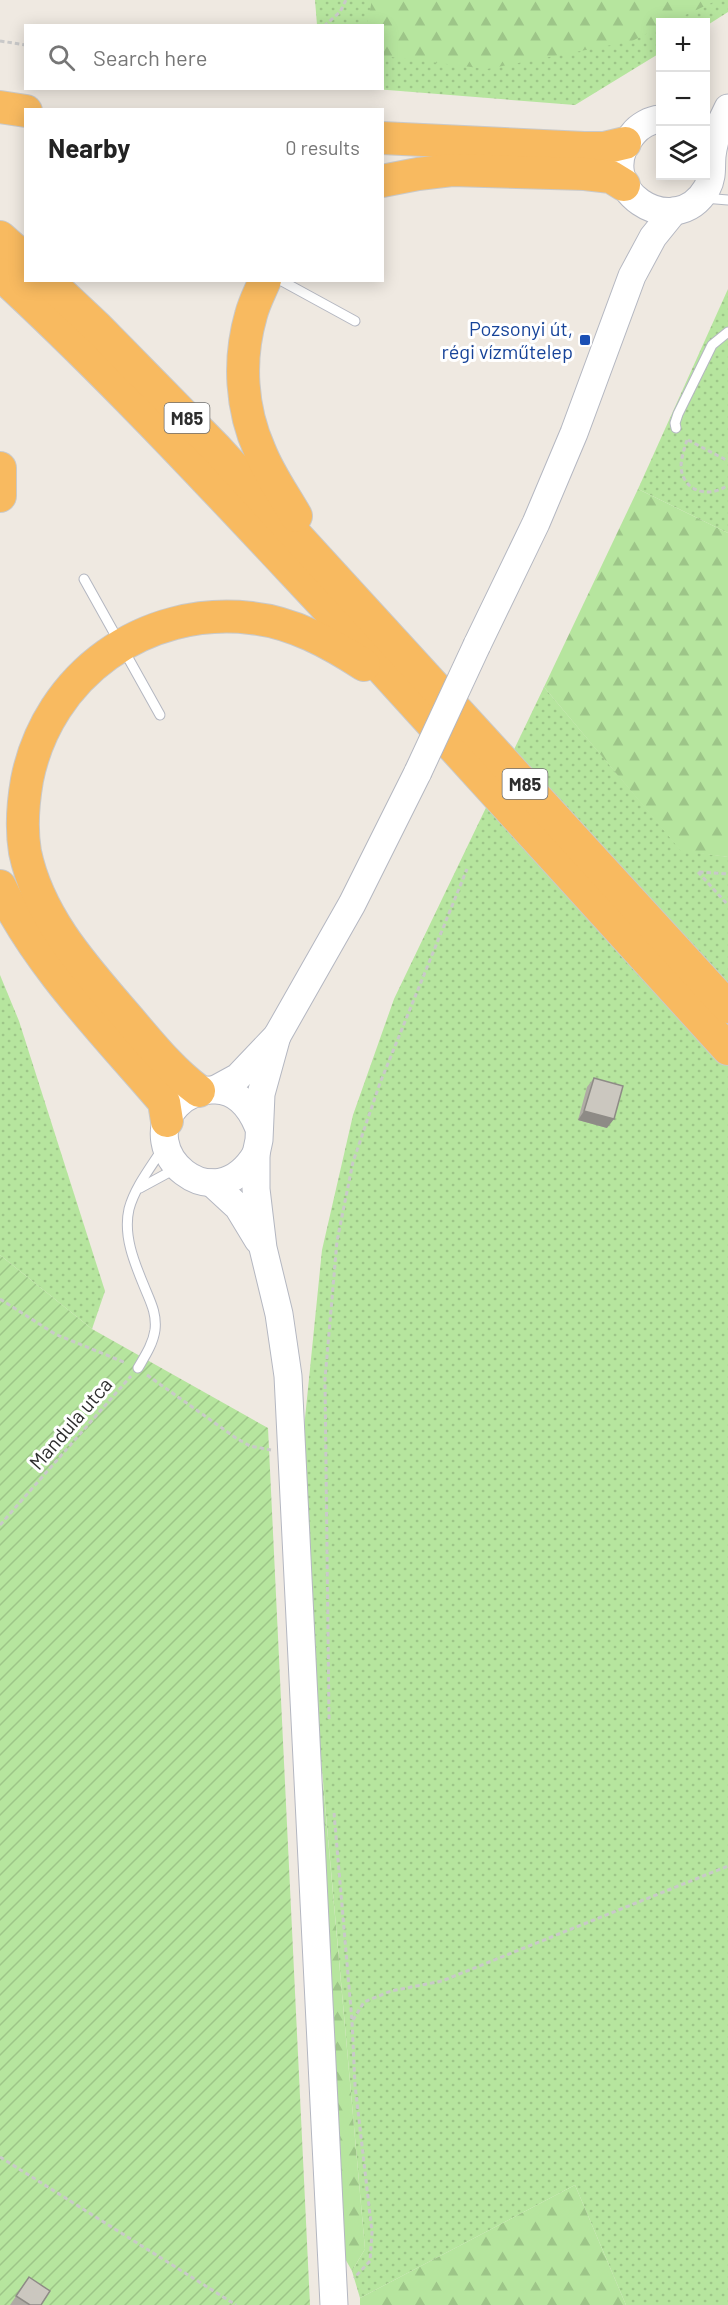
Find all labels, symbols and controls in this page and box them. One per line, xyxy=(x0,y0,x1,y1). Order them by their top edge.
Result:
map controls xyxy=(656,18,710,180)
button: + xyxy=(656,18,710,72)
search box xyxy=(24,24,384,90)
icon: search xyxy=(45,41,78,74)
text: Search here xyxy=(93,44,207,70)
button: − xyxy=(656,72,710,126)
button: layers xyxy=(656,126,710,180)
text: Nearby xyxy=(48,132,130,163)
text: 0 results xyxy=(285,135,360,159)
place label: Pozsonyi út, régi vízműtelep xyxy=(441,316,573,363)
marker: Pozsonyi út, régi vízműtelep xyxy=(578,333,592,347)
road number: M85 xyxy=(164,403,210,433)
road number: M85 xyxy=(502,769,548,799)
street label: Mandula utca xyxy=(24,1372,116,1474)

